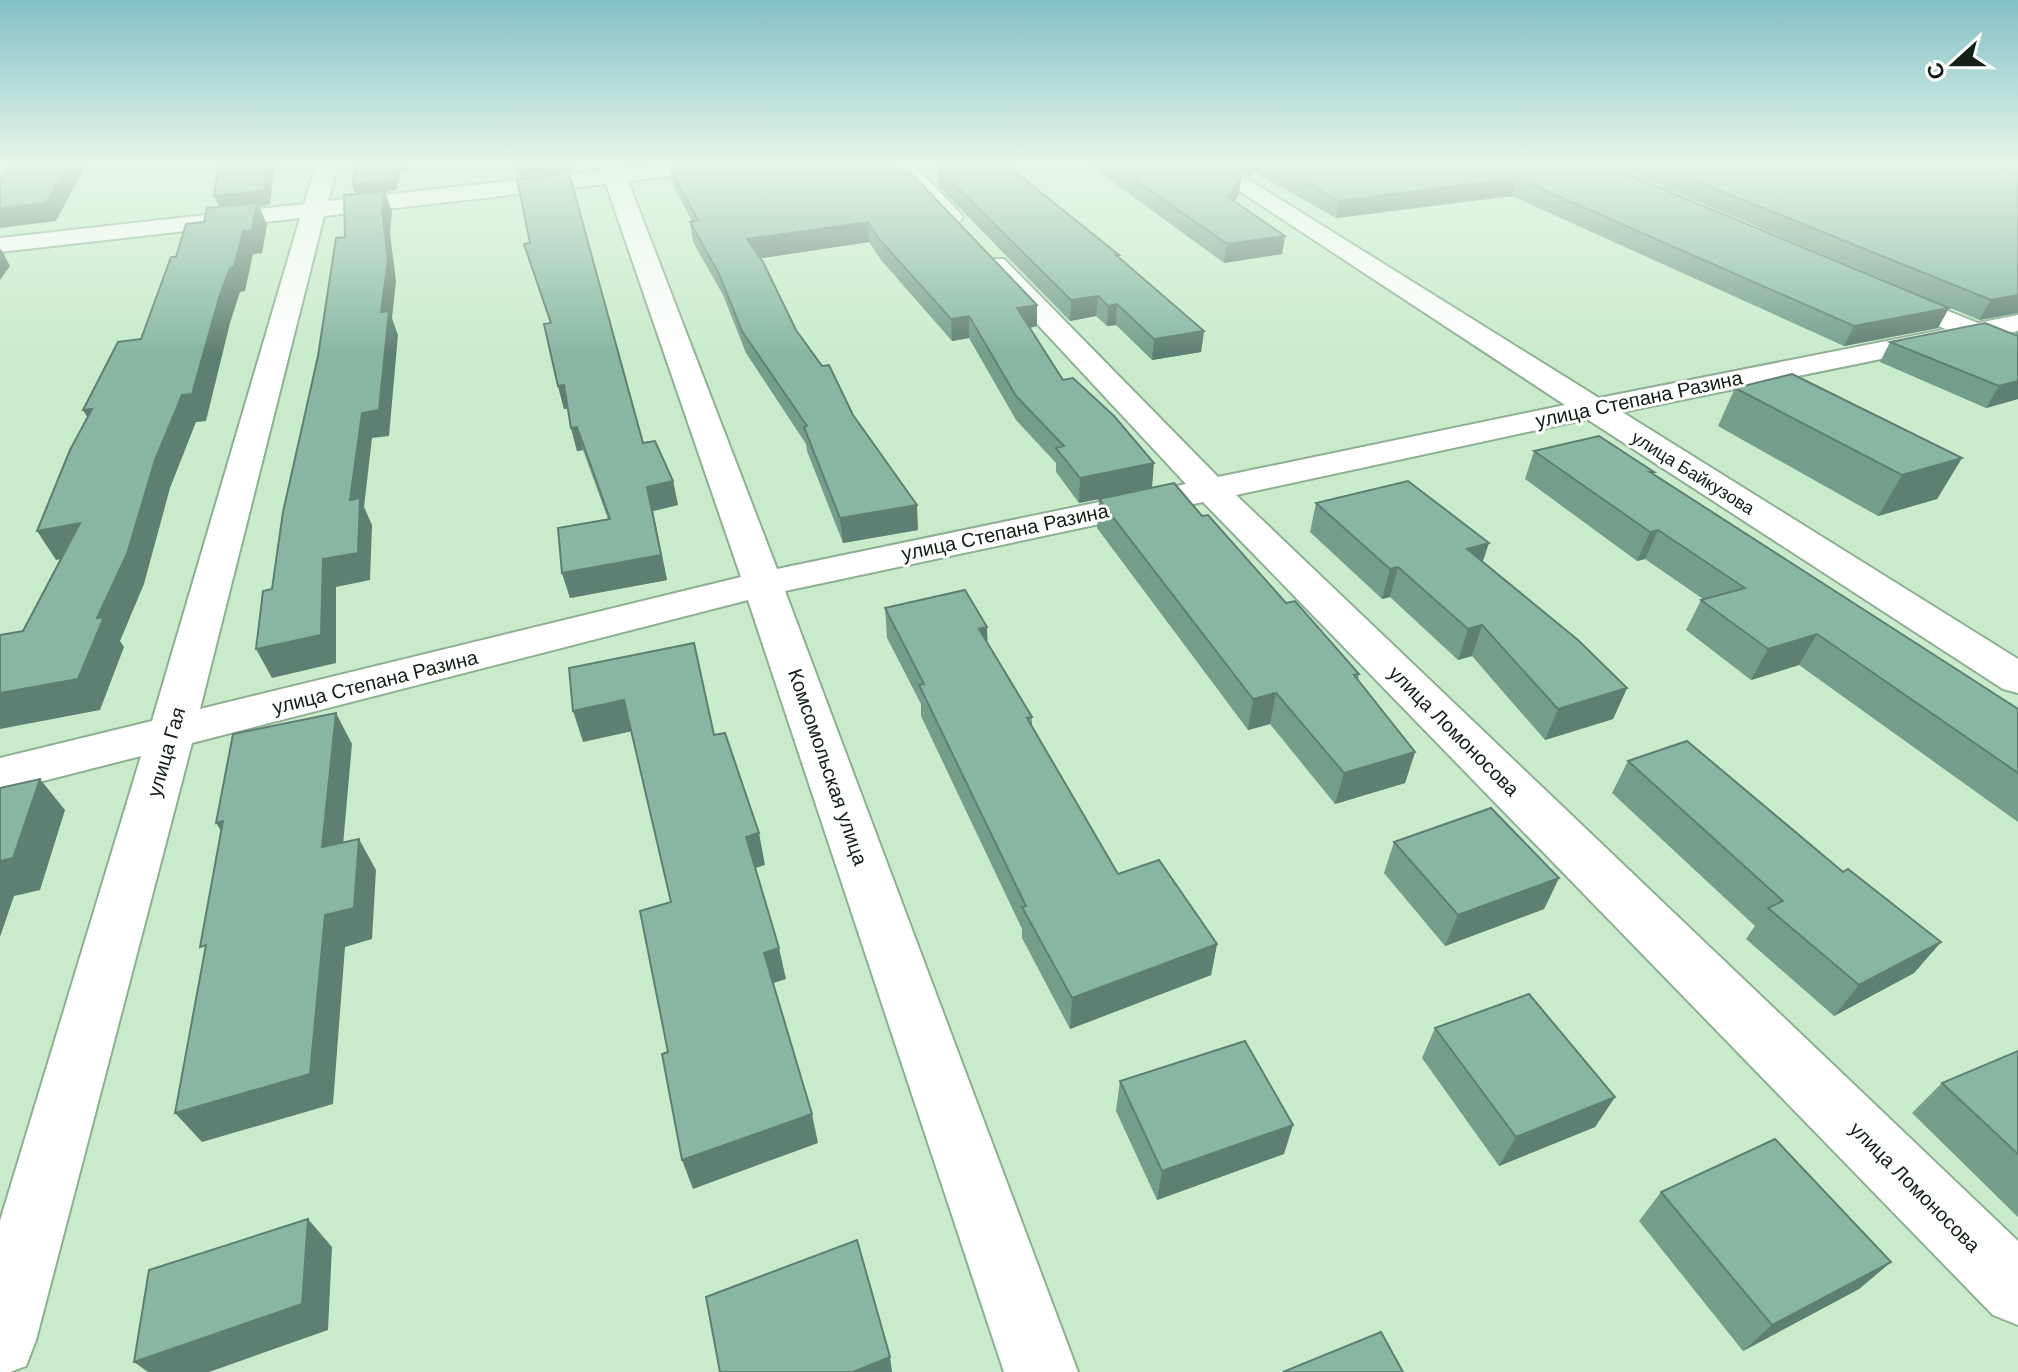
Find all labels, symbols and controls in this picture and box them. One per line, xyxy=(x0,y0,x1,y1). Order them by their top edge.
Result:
north arrow xyxy=(1914,24,1994,104)
text: С xyxy=(1921,59,1950,83)
street label: улица Степана Разина xyxy=(1534,366,1745,432)
street label: улица Байкузова xyxy=(1628,427,1759,519)
street label: улица Степана Разина xyxy=(900,499,1111,565)
street label: улица Степана Разина xyxy=(270,646,481,718)
street label: улица Ломоносова xyxy=(1384,661,1524,801)
street label: Комсомольская улица xyxy=(784,666,872,869)
street label: улица Гая xyxy=(143,705,189,799)
street label: улица Ломоносова xyxy=(1845,1117,1985,1257)

